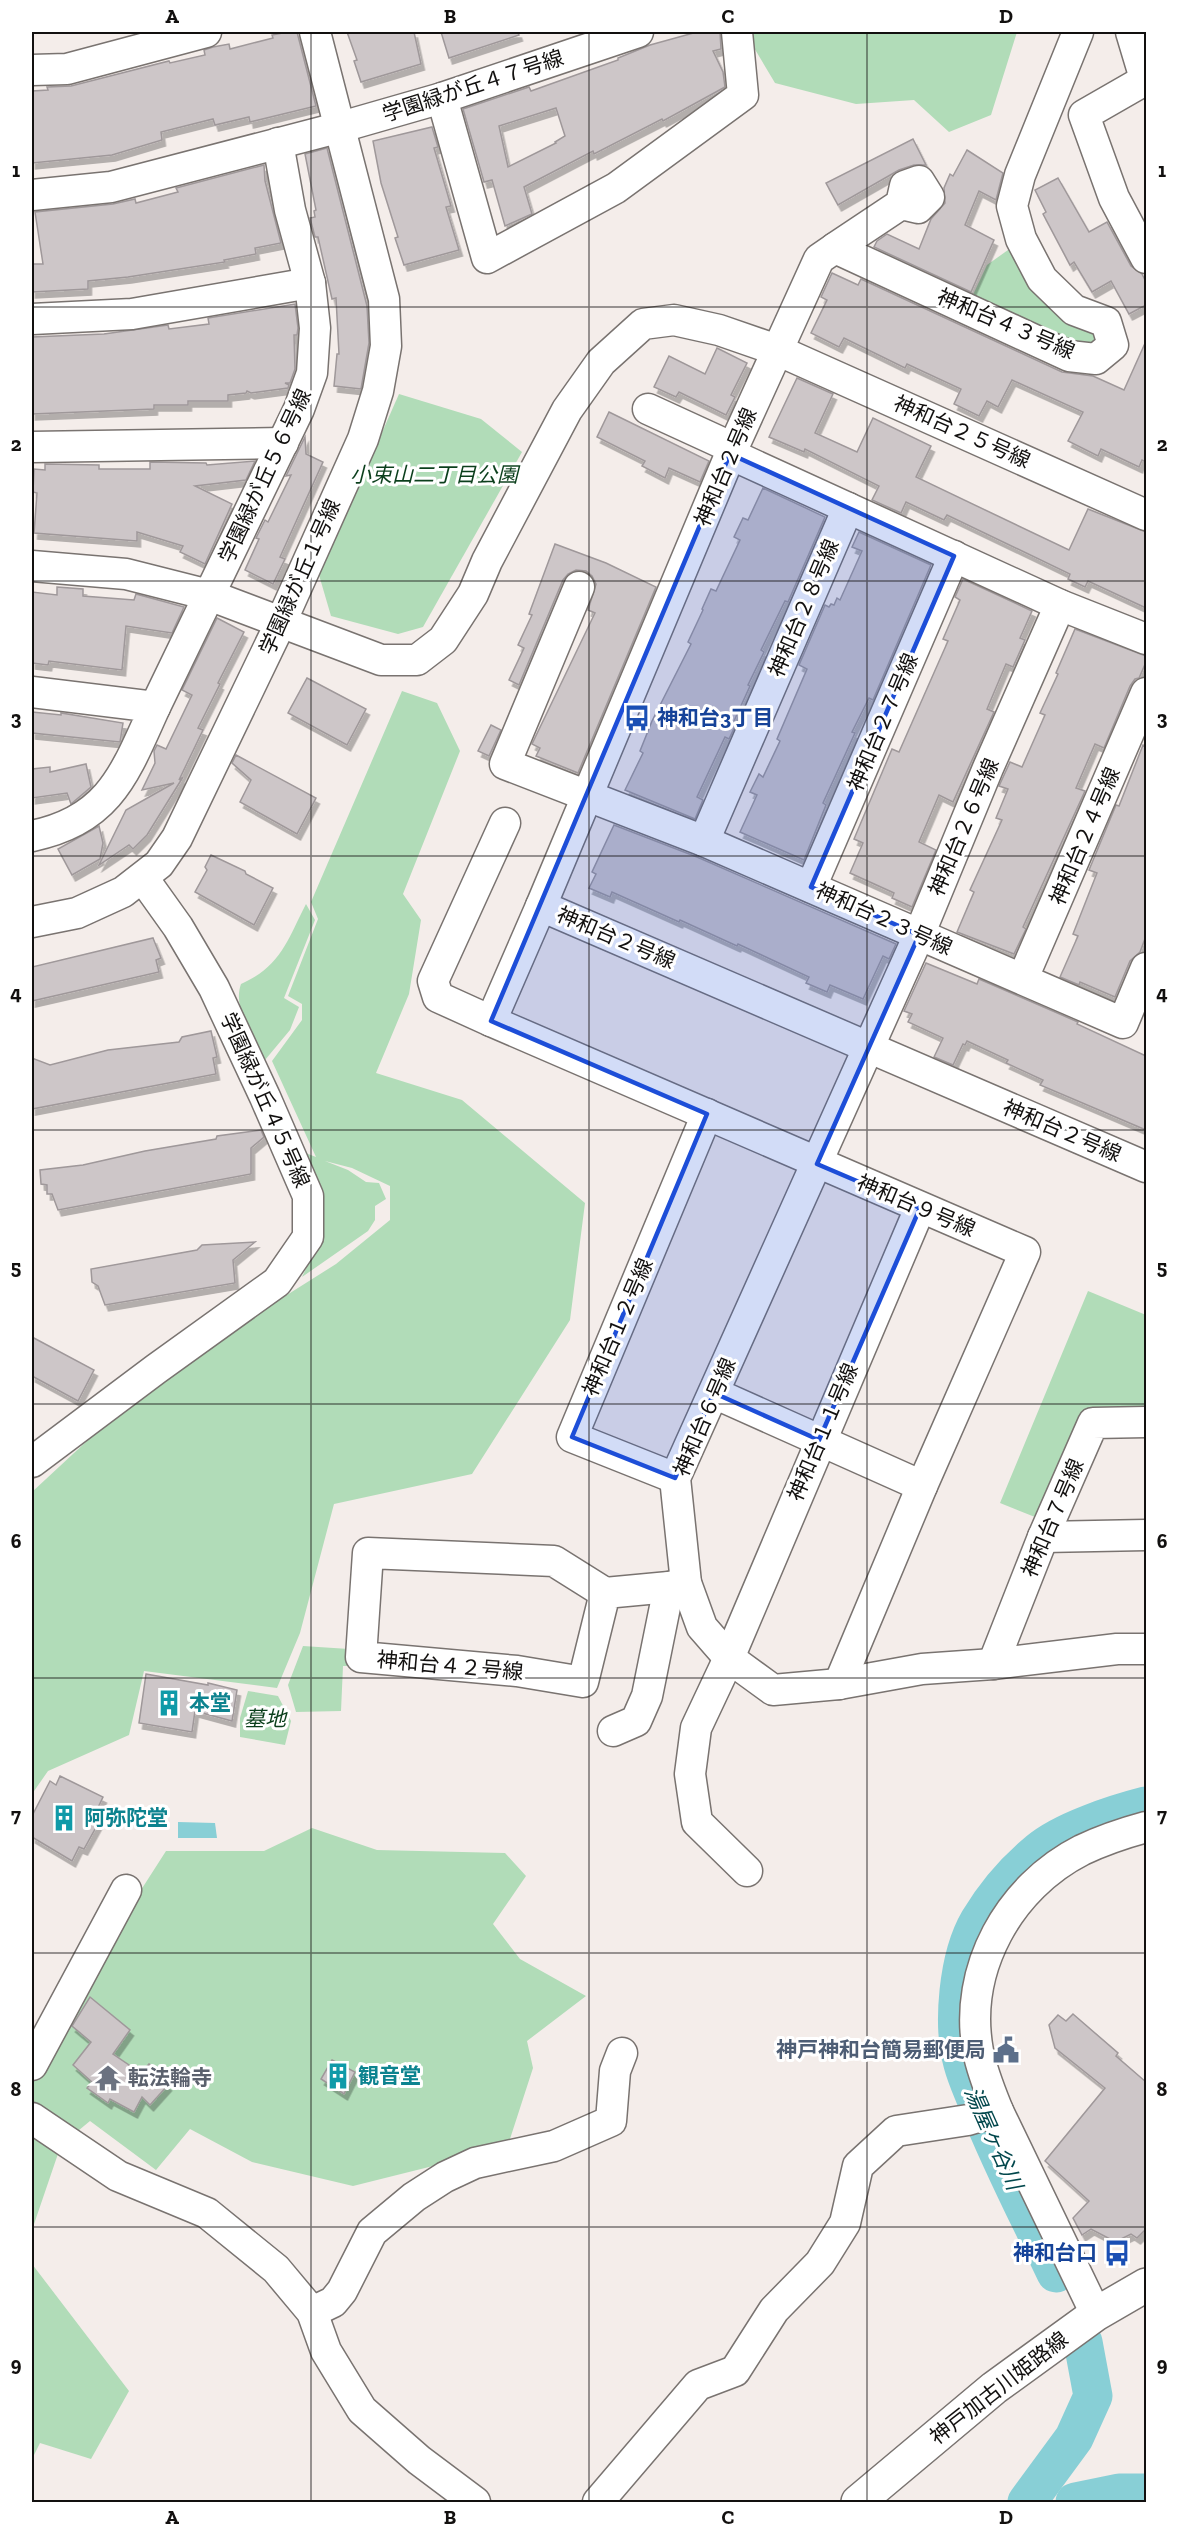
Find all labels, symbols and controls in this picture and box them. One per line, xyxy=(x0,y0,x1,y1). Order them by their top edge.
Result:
text: A xyxy=(165,4,179,28)
text: B xyxy=(444,4,456,28)
text: C xyxy=(722,4,735,28)
text: D xyxy=(999,4,1013,28)
street label: 学園緑が丘４７号線 xyxy=(379,44,567,127)
text: 1 xyxy=(12,158,20,182)
text: 1 xyxy=(1158,158,1166,182)
street label: 神和台４３号線 xyxy=(934,283,1079,364)
street label: 学園緑が丘５６号線 xyxy=(213,385,316,567)
street label: 神和台２５号線 xyxy=(890,390,1034,473)
street label: 神和台２号線 xyxy=(689,404,762,530)
text: 2 xyxy=(11,432,22,456)
text: 2 xyxy=(1157,432,1168,456)
park label: 小束山二丁目公園 xyxy=(350,462,521,487)
street label: 学園緑が丘１号線 xyxy=(254,495,345,659)
street label: 神和台２８号線 xyxy=(763,535,844,680)
street label: 神和台２７号線 xyxy=(842,649,923,794)
bus stop icon: 神和台3丁目 xyxy=(622,703,652,733)
place label: 神和台3丁目 xyxy=(657,705,773,730)
text: 3 xyxy=(11,706,22,730)
text: 3 xyxy=(1157,706,1168,730)
street label: 神和台２６号線 xyxy=(923,754,1004,899)
street label: 神和台２４号線 xyxy=(1044,763,1125,908)
street label: 神和台２３号線 xyxy=(812,877,956,960)
street label: 神和台２号線 xyxy=(553,901,679,974)
text: 4 xyxy=(10,981,22,1005)
text: 4 xyxy=(1156,981,1168,1005)
street label: 学園緑が丘４５号線 xyxy=(216,1008,315,1191)
street label: 神和台２号線 xyxy=(999,1094,1125,1167)
street label: 神和台９号線 xyxy=(853,1169,979,1242)
street label: 神和台１２号線 xyxy=(577,1254,658,1399)
text: 5 xyxy=(11,1255,21,1279)
text: 5 xyxy=(1157,1255,1167,1279)
street label: 神和台６号線 xyxy=(668,1354,741,1480)
street label: 神和台１１号線 xyxy=(782,1359,863,1504)
street label: 神和台７号線 xyxy=(1016,1455,1089,1581)
text: 6 xyxy=(11,1529,22,1553)
text: 6 xyxy=(1157,1529,1168,1553)
street label: 神和台４２号線 xyxy=(376,1647,524,1684)
building icon: 本堂 xyxy=(154,1688,184,1718)
place label: 本堂 xyxy=(189,1690,231,1715)
park label: 墓地 xyxy=(244,1706,288,1731)
text: 7 xyxy=(11,1803,21,1827)
building icon: 阿弥陀堂 xyxy=(49,1803,79,1833)
text: 7 xyxy=(1157,1803,1167,1827)
place label: 阿弥陀堂 xyxy=(84,1805,168,1830)
public building icon: 神戸神和台簡易郵便局 xyxy=(991,2035,1021,2065)
place label: 神戸神和台簡易郵便局 xyxy=(776,2037,986,2062)
building icon: 観音堂 xyxy=(323,2061,353,2091)
temple icon: 転法輪寺 xyxy=(93,2063,123,2093)
place label: 観音堂 xyxy=(358,2063,421,2088)
place label: 転法輪寺 xyxy=(128,2065,212,2090)
text: 8 xyxy=(11,2077,22,2101)
text: 8 xyxy=(1157,2077,1168,2101)
water label: 湯屋ヶ谷川 xyxy=(959,2082,1029,2196)
bus stop icon: 神和台口 xyxy=(1102,2238,1132,2268)
place label: 神和台口 xyxy=(1013,2240,1097,2265)
street label: 神戸加古川姫路線 xyxy=(925,2326,1073,2449)
text: 9 xyxy=(11,2352,22,2376)
text: 9 xyxy=(1157,2352,1168,2376)
text: A xyxy=(165,2505,179,2529)
text: B xyxy=(444,2505,456,2529)
text: C xyxy=(722,2505,735,2529)
text: D xyxy=(999,2505,1013,2529)

